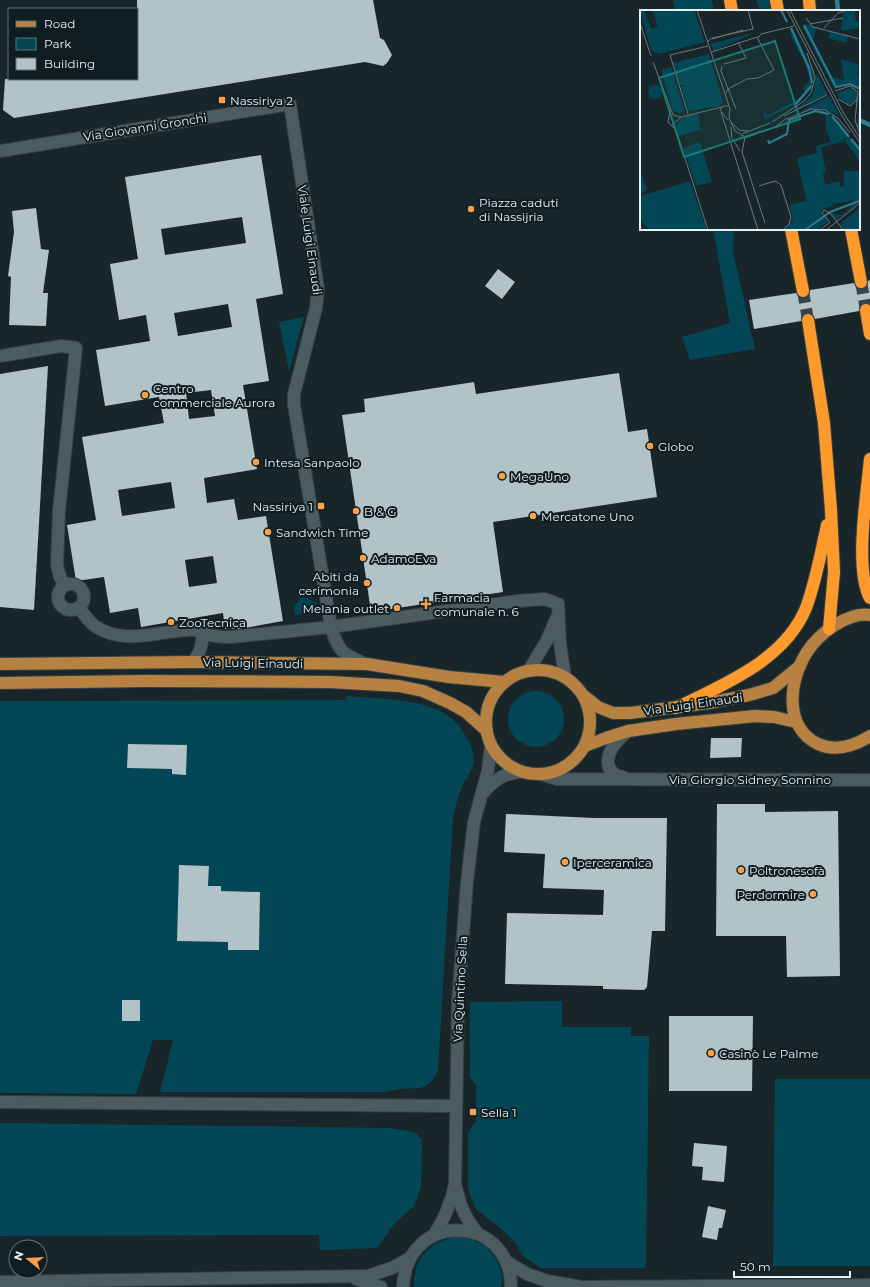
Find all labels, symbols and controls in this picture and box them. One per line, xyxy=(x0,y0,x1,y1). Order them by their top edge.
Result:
legend xyxy=(8,8,138,80)
inset map xyxy=(640,10,860,230)
text: Road xyxy=(44,16,75,31)
text: Park xyxy=(44,36,72,51)
text: Building xyxy=(44,56,95,71)
place label: Nassiriya 2 xyxy=(230,93,293,108)
marker: Nassiriya 2 xyxy=(217,95,227,105)
street label: Via Giovanni Gronchi xyxy=(82,110,208,144)
street label: Viale Luigi Einaudi xyxy=(295,184,325,296)
place label: Piazza caduti di Nassijria xyxy=(479,195,559,224)
marker: Piazza caduti di Nassijria xyxy=(466,204,476,214)
place label: Centro commerciale Aurora xyxy=(153,381,275,410)
marker: Centro commerciale Aurora xyxy=(140,390,150,400)
place label: Globo xyxy=(658,439,694,454)
marker: Globo xyxy=(645,441,655,451)
place label: Intesa Sanpaolo xyxy=(264,455,360,470)
marker: Intesa Sanpaolo xyxy=(251,457,261,467)
place label: MegaUno xyxy=(510,469,569,484)
marker: MegaUno xyxy=(497,471,507,481)
place label: Nassiriya 1 xyxy=(253,499,313,514)
marker: Nassiriya 1 xyxy=(316,501,326,511)
place label: B & G xyxy=(364,504,397,519)
marker: B & G xyxy=(351,506,361,516)
place label: Mercatone Uno xyxy=(541,509,634,524)
marker: Mercatone Uno xyxy=(528,511,538,521)
place label: Sandwich Time xyxy=(276,525,369,540)
marker: Sandwich Time xyxy=(263,527,273,537)
place label: AdamoEva xyxy=(371,551,436,566)
marker: AdamoEva xyxy=(358,553,368,563)
place label: Abiti da cerimonia xyxy=(298,569,359,598)
marker: Abiti da cerimonia xyxy=(362,578,372,588)
place label: Farmacia comunale n. 6 xyxy=(434,590,519,619)
marker: Farmacia comunale n. 6 xyxy=(421,599,431,609)
place label: Melania outlet xyxy=(303,601,389,616)
marker: Melania outlet xyxy=(392,603,402,613)
place label: ZooTecnica xyxy=(179,615,246,630)
marker: ZooTecnica xyxy=(166,617,176,627)
street label: Via Luigi Einaudi xyxy=(203,655,303,671)
street label: Via Luigi Einaudi xyxy=(642,690,744,718)
street label: Via Giorgio Sidney Sonnino xyxy=(669,772,831,787)
place label: Iperceramica xyxy=(573,855,652,870)
marker: Iperceramica xyxy=(560,857,570,867)
place label: Poltronesofà xyxy=(749,863,825,878)
marker: Poltronesofà xyxy=(736,865,746,875)
place label: Perdormire xyxy=(736,887,805,902)
marker: Perdormire xyxy=(808,889,818,899)
street label: Via Quintino Sella xyxy=(450,936,470,1042)
place label: Casinò Le Palme xyxy=(719,1046,818,1061)
marker: Casinò Le Palme xyxy=(706,1048,716,1058)
place label: Sella 1 xyxy=(481,1105,517,1120)
marker: Sella 1 xyxy=(468,1107,478,1117)
north arrow xyxy=(8,1239,48,1279)
text: N xyxy=(10,1250,27,1262)
scale bar xyxy=(734,1253,850,1279)
text: 50 m xyxy=(740,1259,771,1274)

